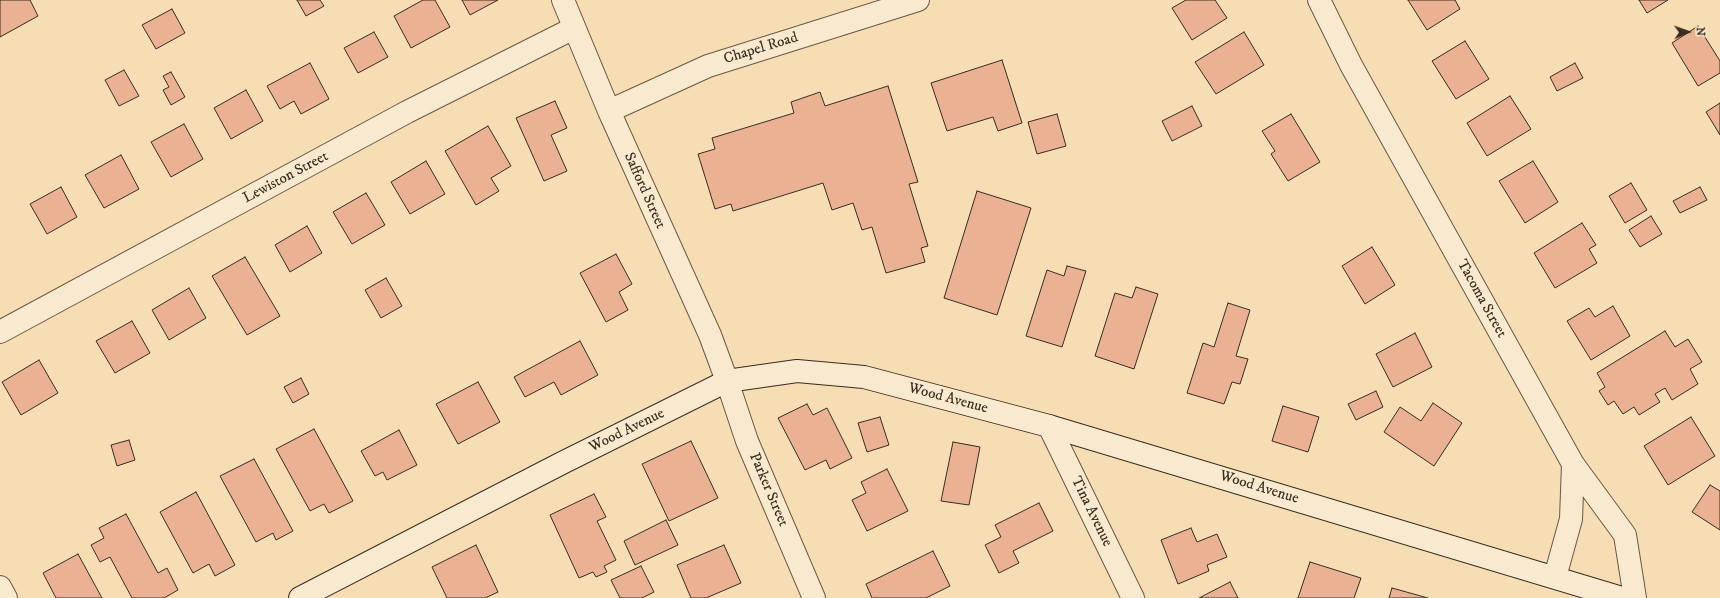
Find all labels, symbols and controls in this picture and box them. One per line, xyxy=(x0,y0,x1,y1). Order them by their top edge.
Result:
north arrow xyxy=(1668,12,1708,52)
text: N xyxy=(1693,27,1707,36)
street label: Chapel Road xyxy=(722,29,800,69)
street label: Lewiston Street xyxy=(240,148,332,208)
street label: Safford Street xyxy=(619,150,669,232)
street label: Tacoma Street xyxy=(1452,257,1510,341)
street label: Wood Avenue xyxy=(906,380,990,418)
street label: Wood Avenue xyxy=(586,405,668,457)
street label: Parker Street xyxy=(744,450,792,530)
street label: Wood Avenue xyxy=(1217,467,1301,509)
street label: Tina Avenue xyxy=(1066,474,1116,550)

